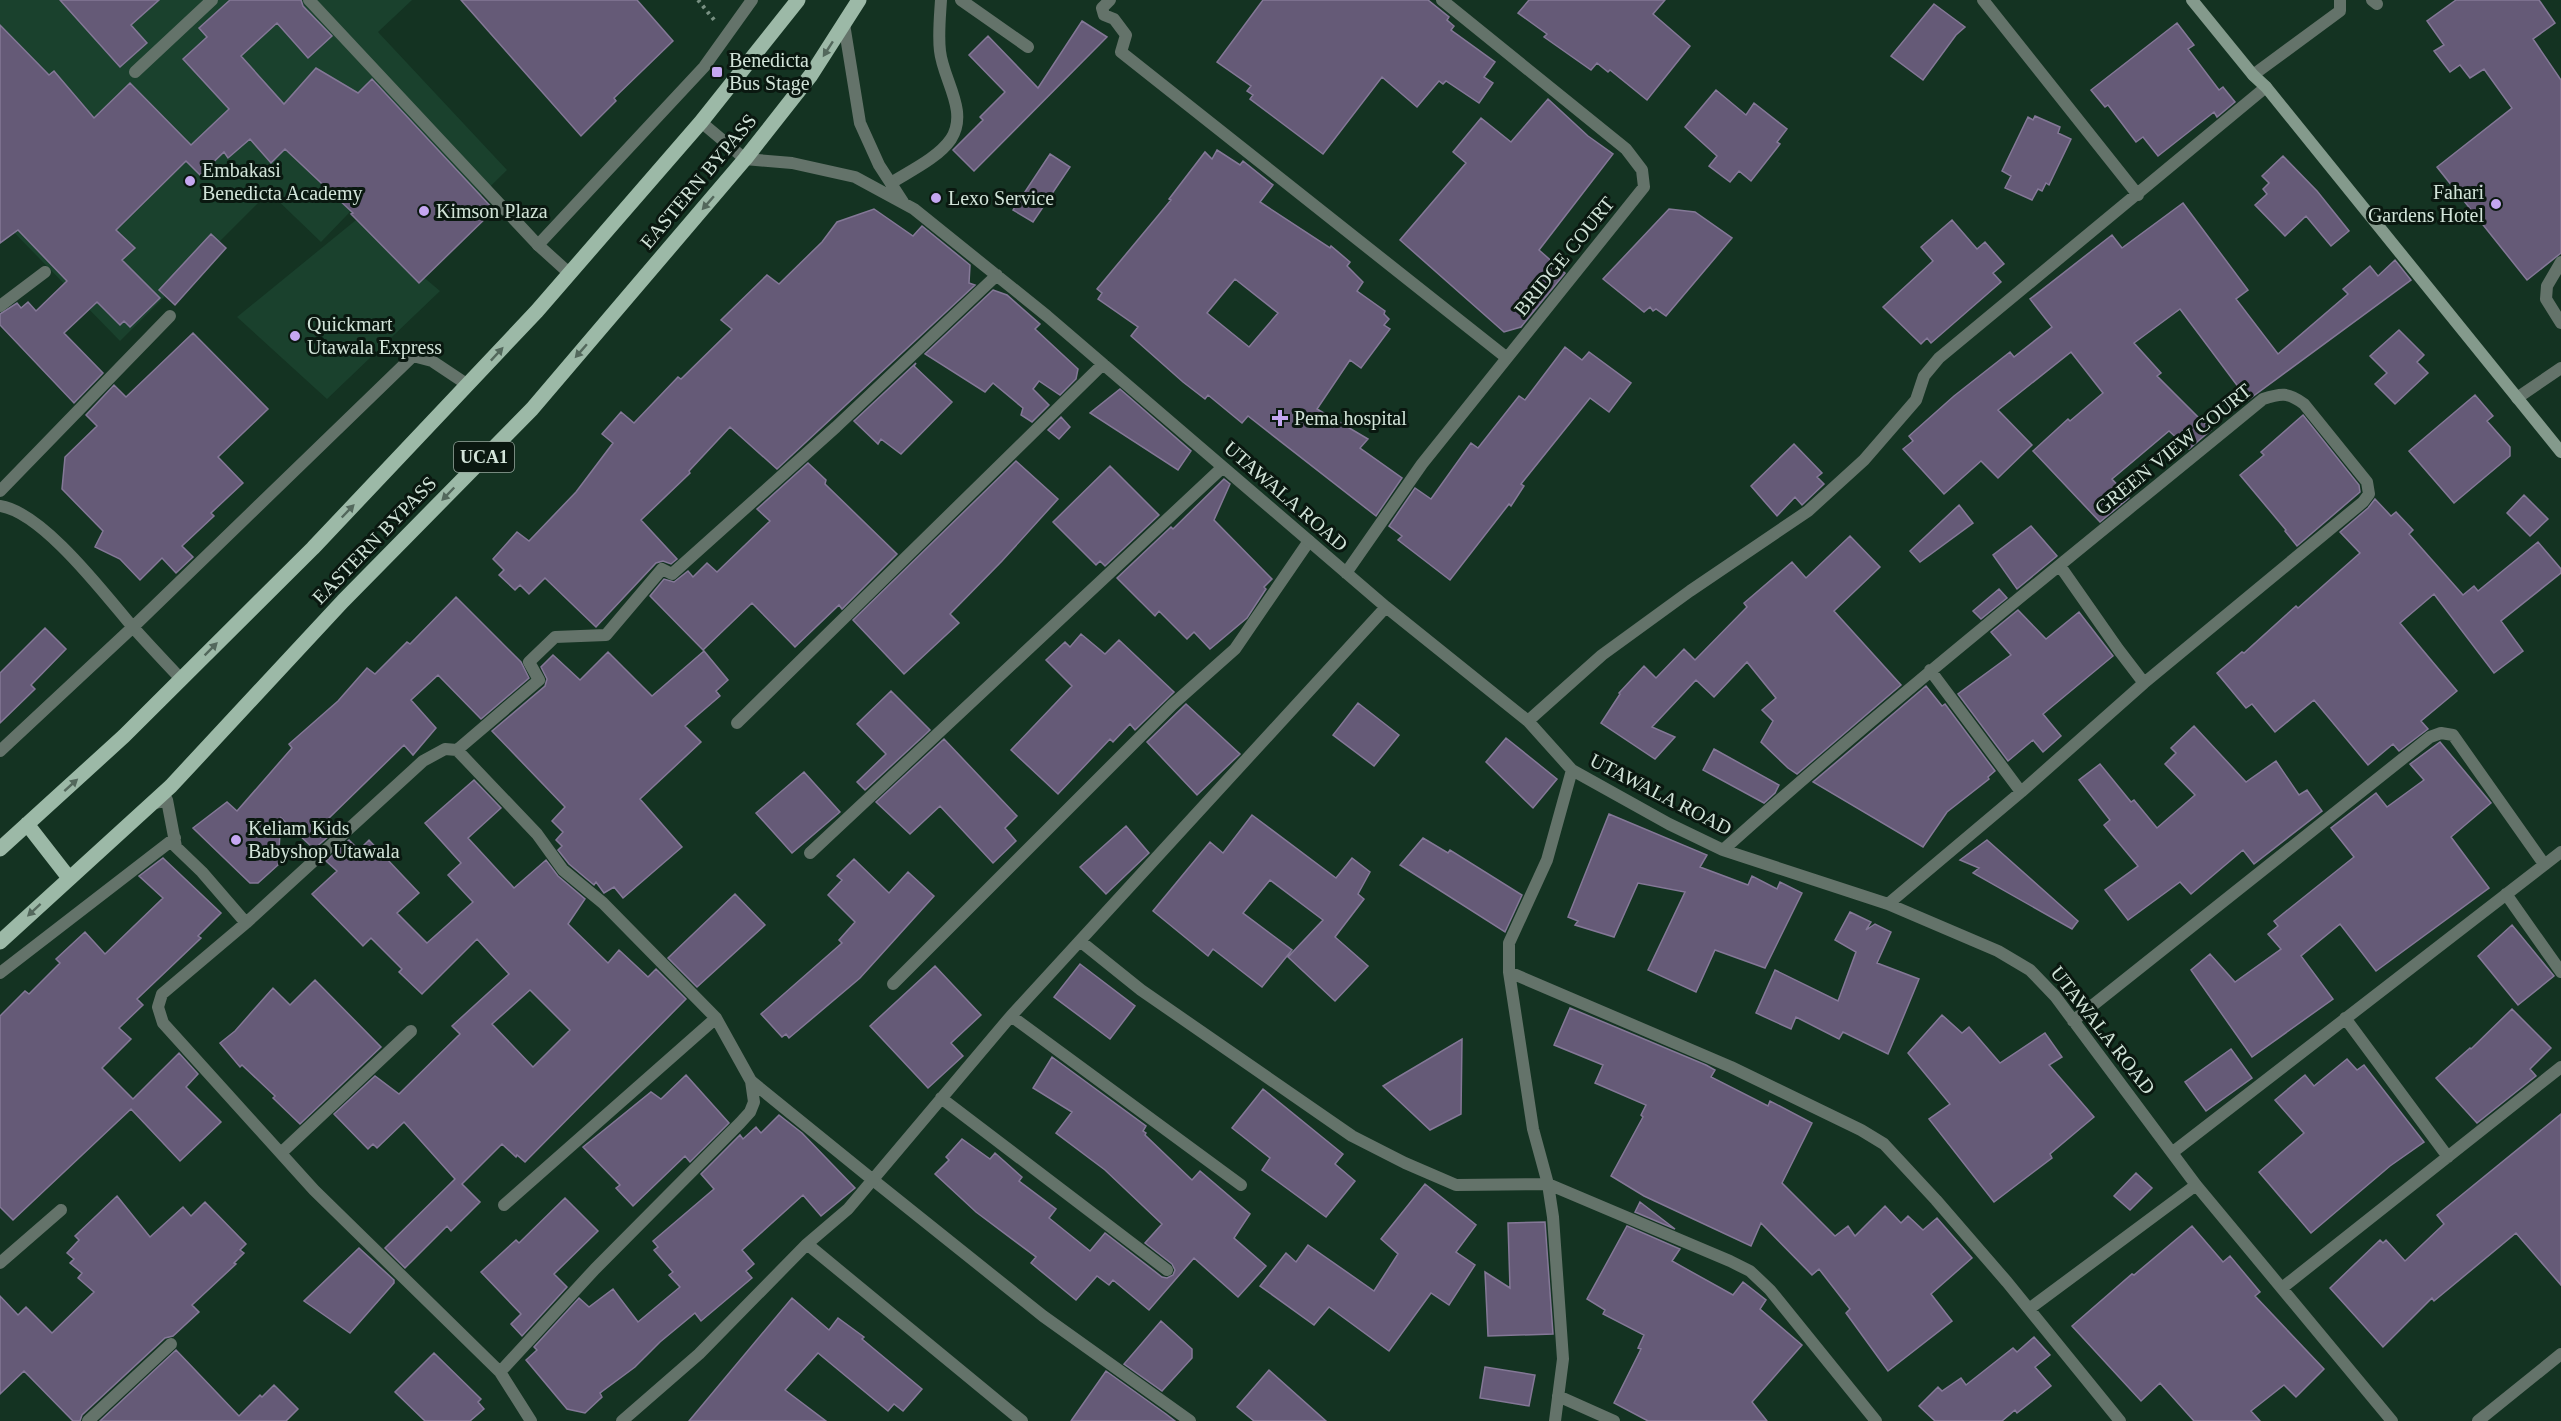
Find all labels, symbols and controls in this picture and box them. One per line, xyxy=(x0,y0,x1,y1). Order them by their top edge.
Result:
one-way arrow xyxy=(822,41,833,57)
place label: Benedicta Bus Stage xyxy=(729,49,810,95)
marker: Benedicta Bus Stage xyxy=(710,65,724,79)
street label: EASTERN BYPASS xyxy=(635,109,761,253)
place label: Embakasi Benedicta Academy xyxy=(202,159,363,205)
marker: Embakasi Benedicta Academy xyxy=(183,174,197,188)
place label: Fahari Gardens Hotel xyxy=(2368,181,2484,226)
place label: Lexo Service xyxy=(948,187,1054,209)
marker: Lexo Service xyxy=(929,191,943,205)
street label: BRIDGE COURT xyxy=(1510,192,1618,320)
one-way arrow xyxy=(702,195,715,210)
marker: Fahari Gardens Hotel xyxy=(2489,197,2503,211)
place label: Kimson Plaza xyxy=(436,200,548,222)
marker: Kimson Plaza xyxy=(417,204,431,218)
place label: Quickmart Utawala Express xyxy=(307,313,442,359)
marker: Quickmart Utawala Express xyxy=(288,329,302,343)
one-way arrow xyxy=(575,343,588,358)
one-way arrow xyxy=(490,347,503,362)
street label: GREEN VIEW COURT xyxy=(2090,379,2256,519)
place label: Pema hospital xyxy=(1294,407,1407,430)
marker: Pema hospital xyxy=(1271,409,1289,427)
street label: UTAWALA ROAD xyxy=(1220,436,1352,556)
road number: UCA1 xyxy=(454,442,514,472)
street label: EASTERN BYPASS xyxy=(307,472,441,608)
one-way arrow xyxy=(442,486,456,500)
one-way arrow xyxy=(341,503,355,518)
one-way arrow xyxy=(204,642,218,657)
street label: UTAWALA ROAD xyxy=(1586,749,1736,839)
one-way arrow xyxy=(63,778,77,792)
place label: Keliam Kids Babyshop Utawala xyxy=(248,817,400,863)
marker: Keliam Kids Babyshop Utawala xyxy=(229,833,243,847)
one-way arrow xyxy=(28,902,42,916)
street label: UTAWALA ROAD xyxy=(2046,962,2160,1098)

